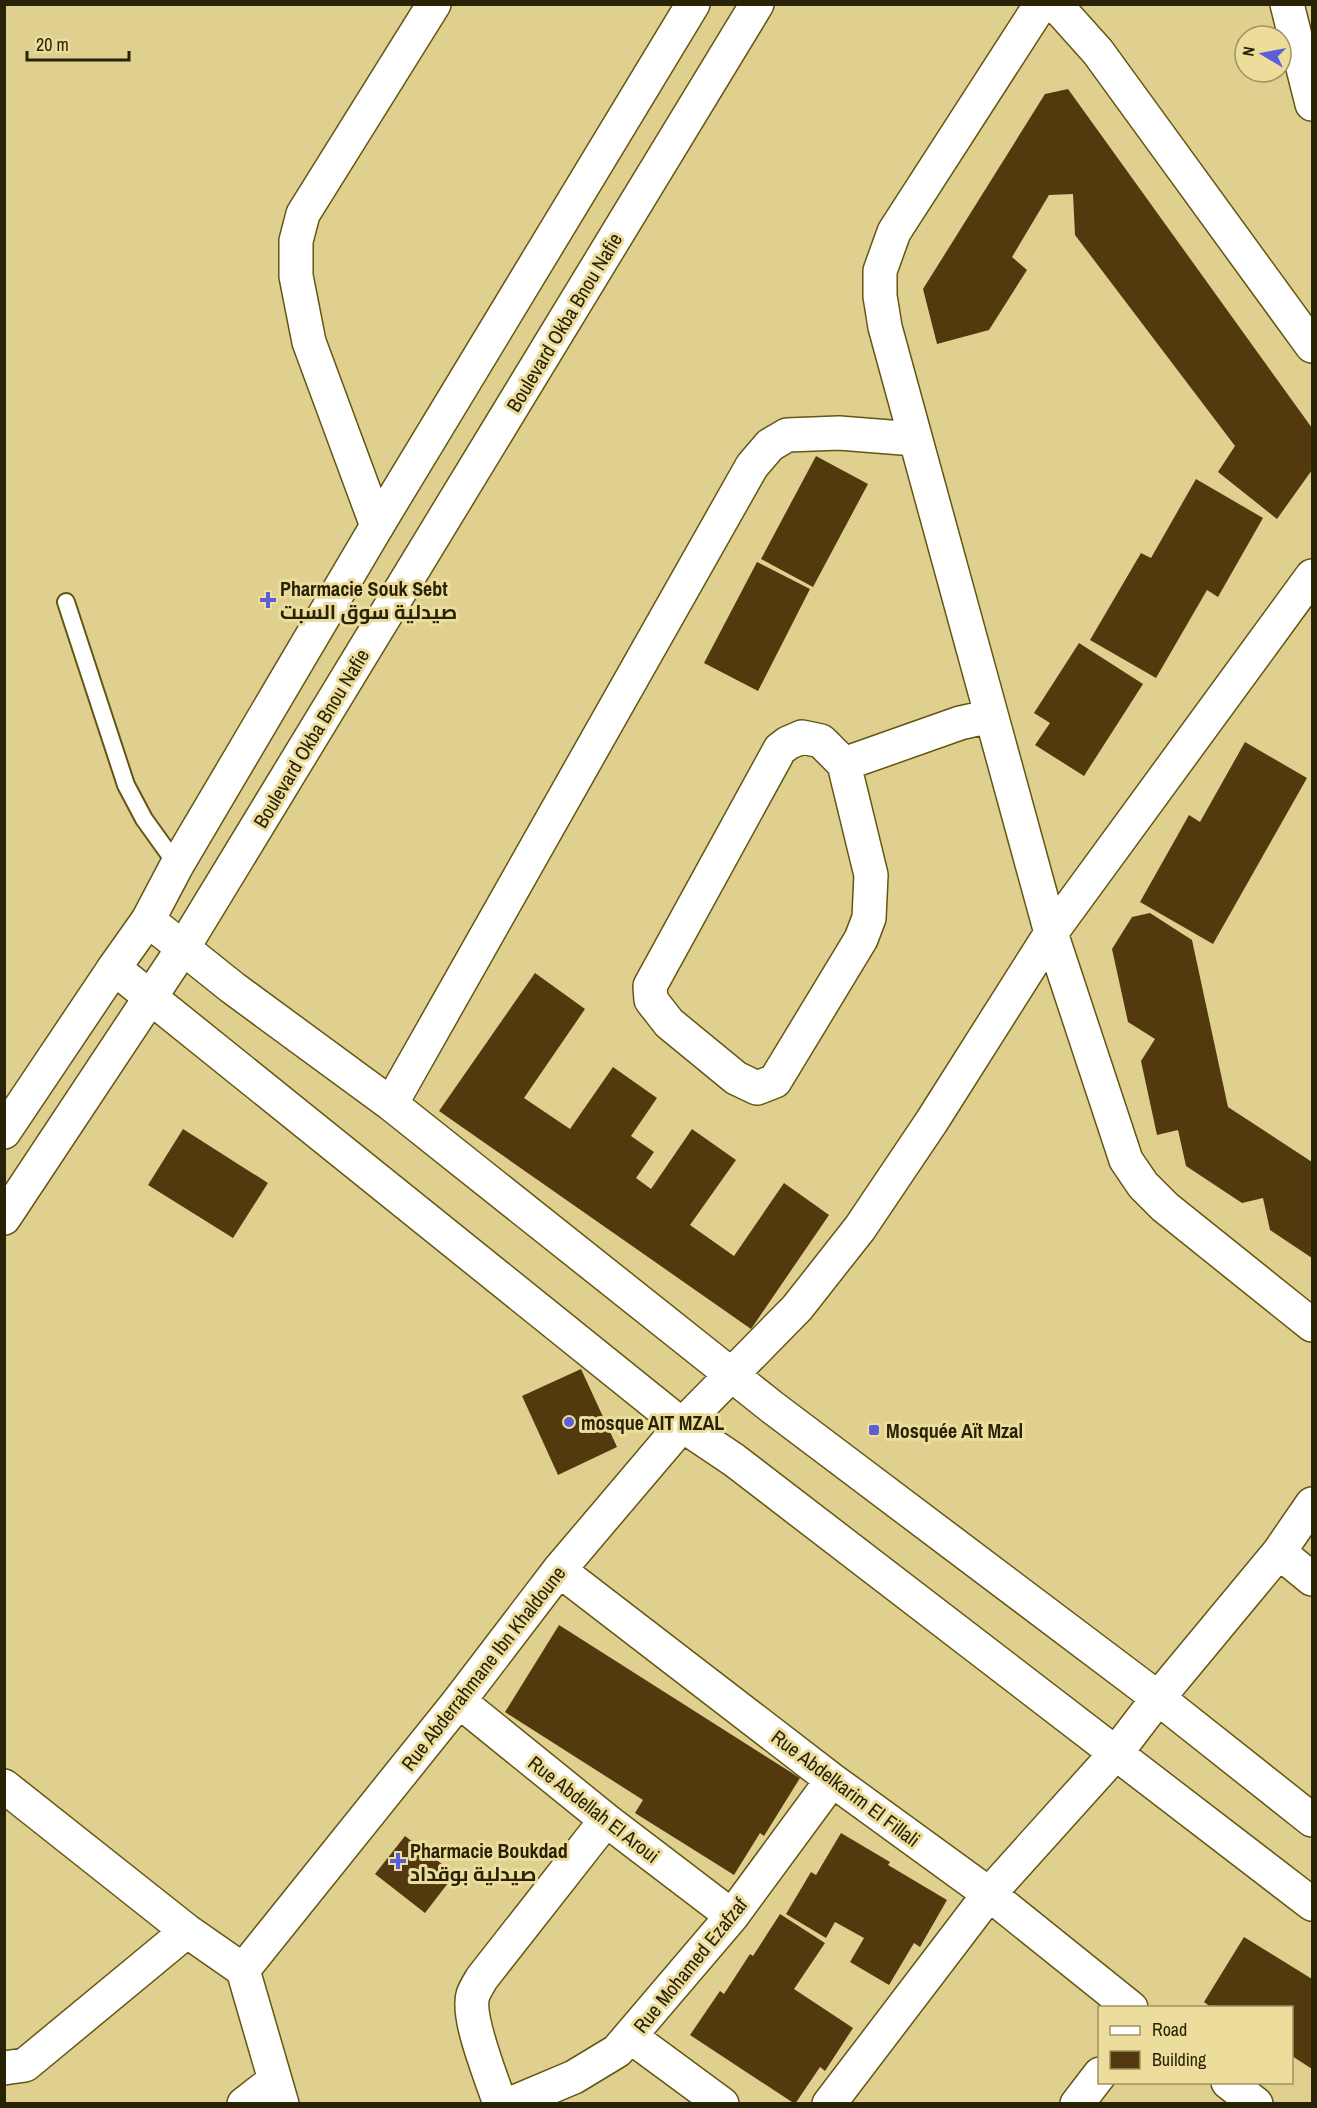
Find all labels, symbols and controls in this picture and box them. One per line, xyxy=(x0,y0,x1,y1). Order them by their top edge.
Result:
scale bar xyxy=(27,24,129,62)
north arrow xyxy=(1233,24,1293,84)
text: 20 m xyxy=(36,32,69,57)
text: N xyxy=(1237,45,1260,58)
street label: Boulevard Okba Bnou Nafie xyxy=(500,228,628,416)
place label: Pharmacie Souk Sebt صيدلية سوق السبت xyxy=(280,575,457,625)
marker: Pharmacie Souk Sebt صيدلية سوق السبت xyxy=(261,593,275,607)
street label: Boulevard Okba Bnou Nafie xyxy=(247,644,375,832)
place label: mosque AIT MZAL xyxy=(581,1409,724,1436)
marker: mosque AIT MZAL xyxy=(562,1415,576,1429)
place label: Mosquée Aït Mzal xyxy=(886,1417,1023,1444)
marker: Mosquée Aït Mzal xyxy=(867,1423,881,1437)
street label: Rue Abderrahmane Ibn Khaldoune xyxy=(395,1560,571,1776)
street label: Rue Abdelkarim El Fillali xyxy=(766,1723,926,1853)
street label: Rue Abdellah El Aroui xyxy=(523,1749,665,1869)
place label: Pharmacie Boukdad صيدلية بوقداد xyxy=(410,1837,568,1887)
marker: Pharmacie Boukdad صيدلية بوقداد xyxy=(391,1854,405,1868)
street label: Rue Mohamed Ezafzaf xyxy=(627,1891,753,2038)
legend xyxy=(1098,2006,1293,2084)
text: Road xyxy=(1152,2017,1187,2042)
text: Building xyxy=(1152,2047,1207,2072)

